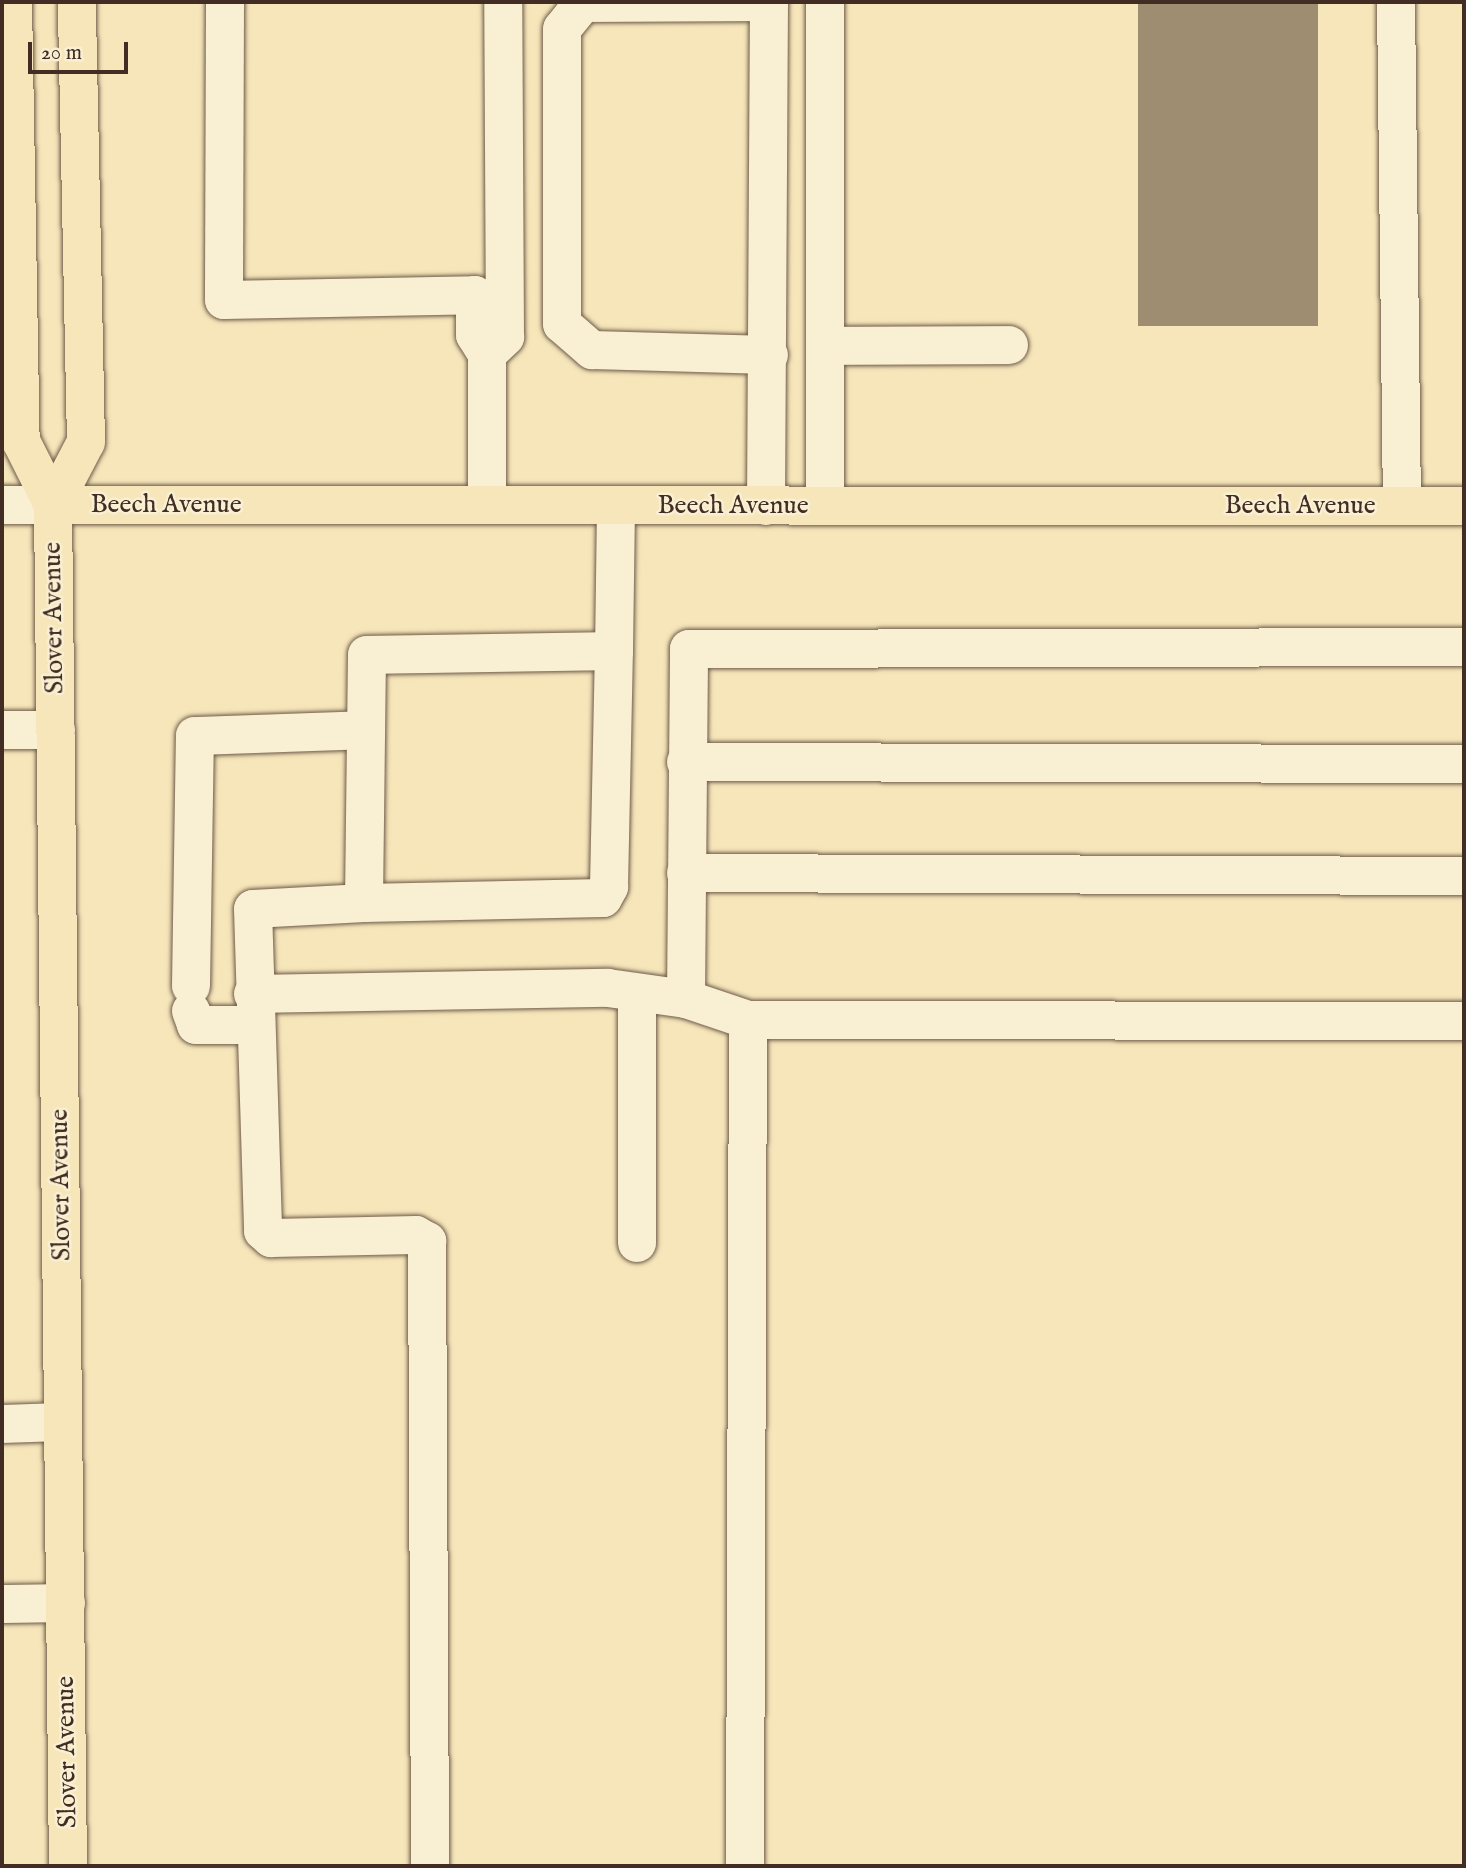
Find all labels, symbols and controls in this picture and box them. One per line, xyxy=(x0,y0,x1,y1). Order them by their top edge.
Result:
scale bar xyxy=(32,28,131,72)
text: 20 m xyxy=(41,40,82,67)
street label: Beech Avenue xyxy=(90,489,242,521)
street label: Beech Avenue xyxy=(657,490,809,522)
street label: Beech Avenue xyxy=(1224,490,1376,522)
street label: Slover Avenue xyxy=(37,542,71,694)
street label: Slover Avenue xyxy=(44,1109,78,1261)
street label: Slover Avenue xyxy=(50,1676,84,1828)

